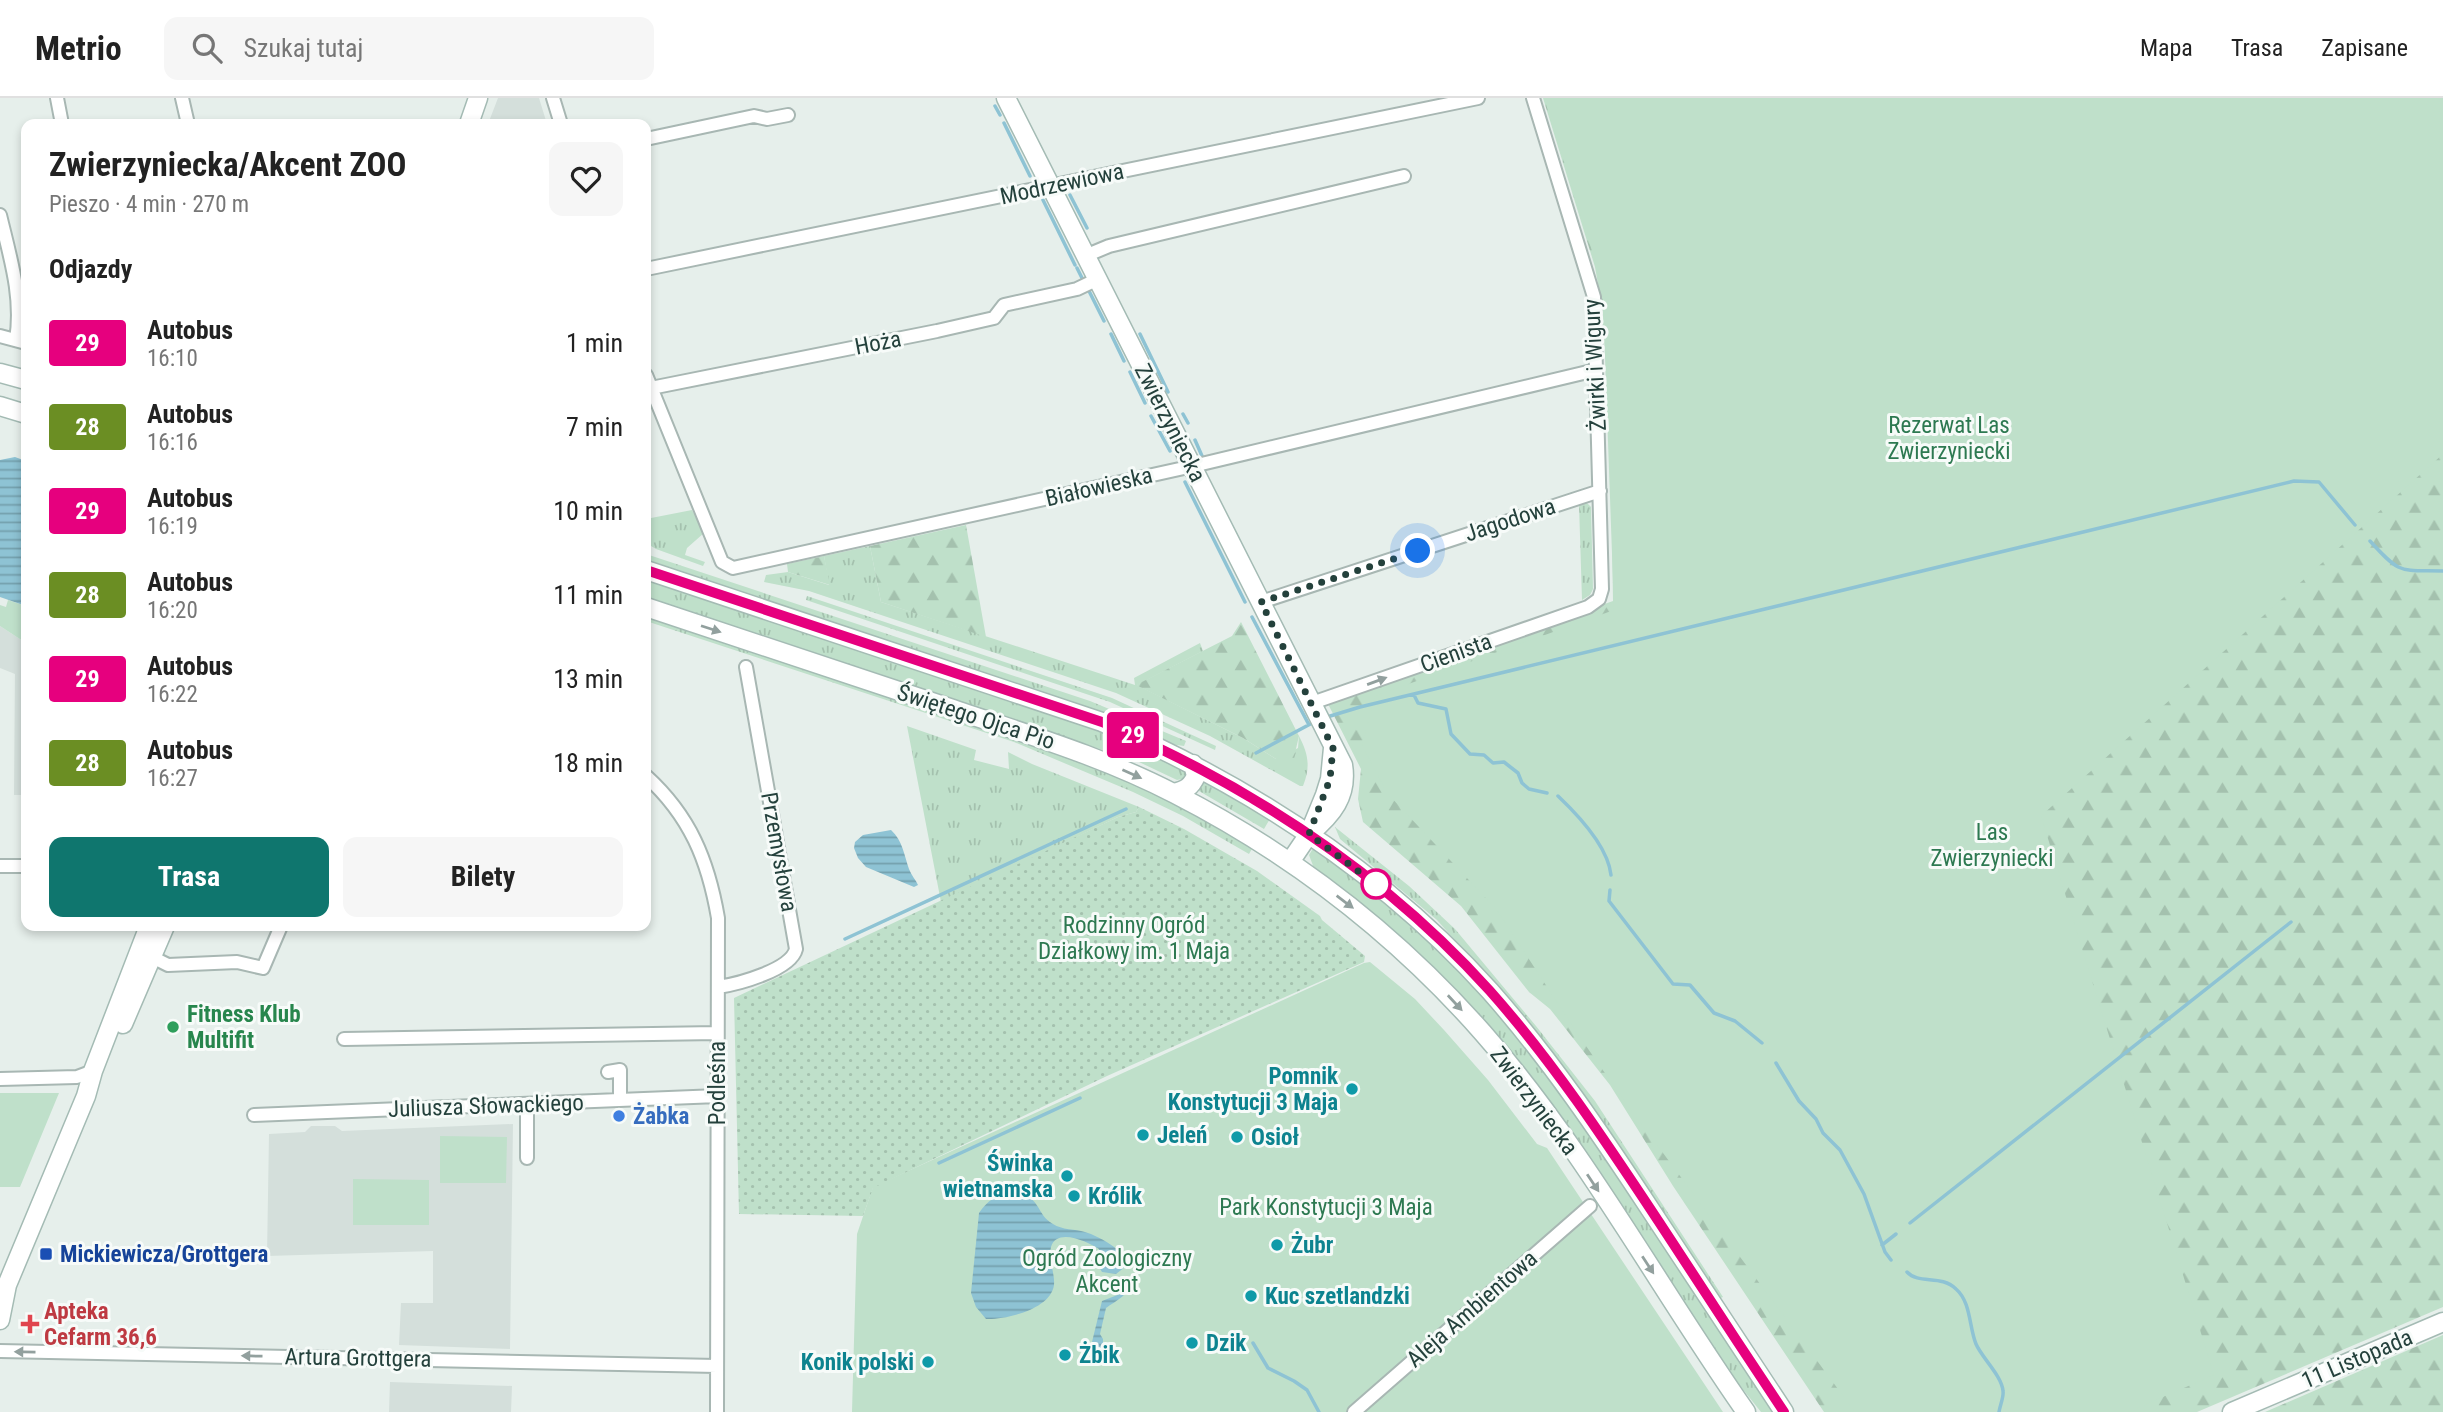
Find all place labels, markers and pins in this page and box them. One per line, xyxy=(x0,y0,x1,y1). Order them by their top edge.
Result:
unlabelled marker xyxy=(1361,869,1391,899)
place label: Fitness Klub Multifit xyxy=(187,1001,301,1054)
marker: Fitness Klub Multifit xyxy=(165,1019,181,1035)
place label: Pomnik Konstytucji 3 Maja xyxy=(1168,1063,1339,1116)
marker: Pomnik Konstytucji 3 Maja xyxy=(1344,1081,1360,1097)
place label: Żabka xyxy=(633,1102,689,1130)
marker: Żabka xyxy=(611,1108,627,1124)
place label: Jeleń xyxy=(1157,1122,1207,1149)
place label: Osioł xyxy=(1251,1124,1300,1151)
marker: Jeleń xyxy=(1135,1127,1151,1143)
marker: Osioł xyxy=(1229,1129,1245,1145)
place label: Świnka wietnamska xyxy=(943,1149,1053,1203)
marker: Świnka wietnamska xyxy=(1059,1168,1075,1184)
place label: Królik xyxy=(1088,1183,1143,1210)
marker: Królik xyxy=(1066,1188,1082,1204)
place label: Żubr xyxy=(1291,1231,1334,1259)
marker: Żubr xyxy=(1269,1237,1285,1253)
place label: Mickiewicza/Grottgera xyxy=(60,1241,269,1268)
marker: Mickiewicza/Grottgera xyxy=(38,1246,54,1262)
place label: Kuc szetlandzki xyxy=(1265,1283,1410,1310)
marker: Kuc szetlandzki xyxy=(1243,1288,1259,1304)
place label: Apteka Cefarm 36,6 xyxy=(44,1298,157,1351)
marker: Apteka Cefarm 36,6 xyxy=(22,1316,38,1332)
place label: Dzik xyxy=(1206,1330,1247,1357)
marker: Dzik xyxy=(1184,1335,1200,1351)
place label: Żbik xyxy=(1079,1341,1120,1369)
marker: Żbik xyxy=(1057,1347,1073,1363)
place label: Konik polski xyxy=(801,1349,914,1376)
marker: Konik polski xyxy=(920,1354,936,1370)

